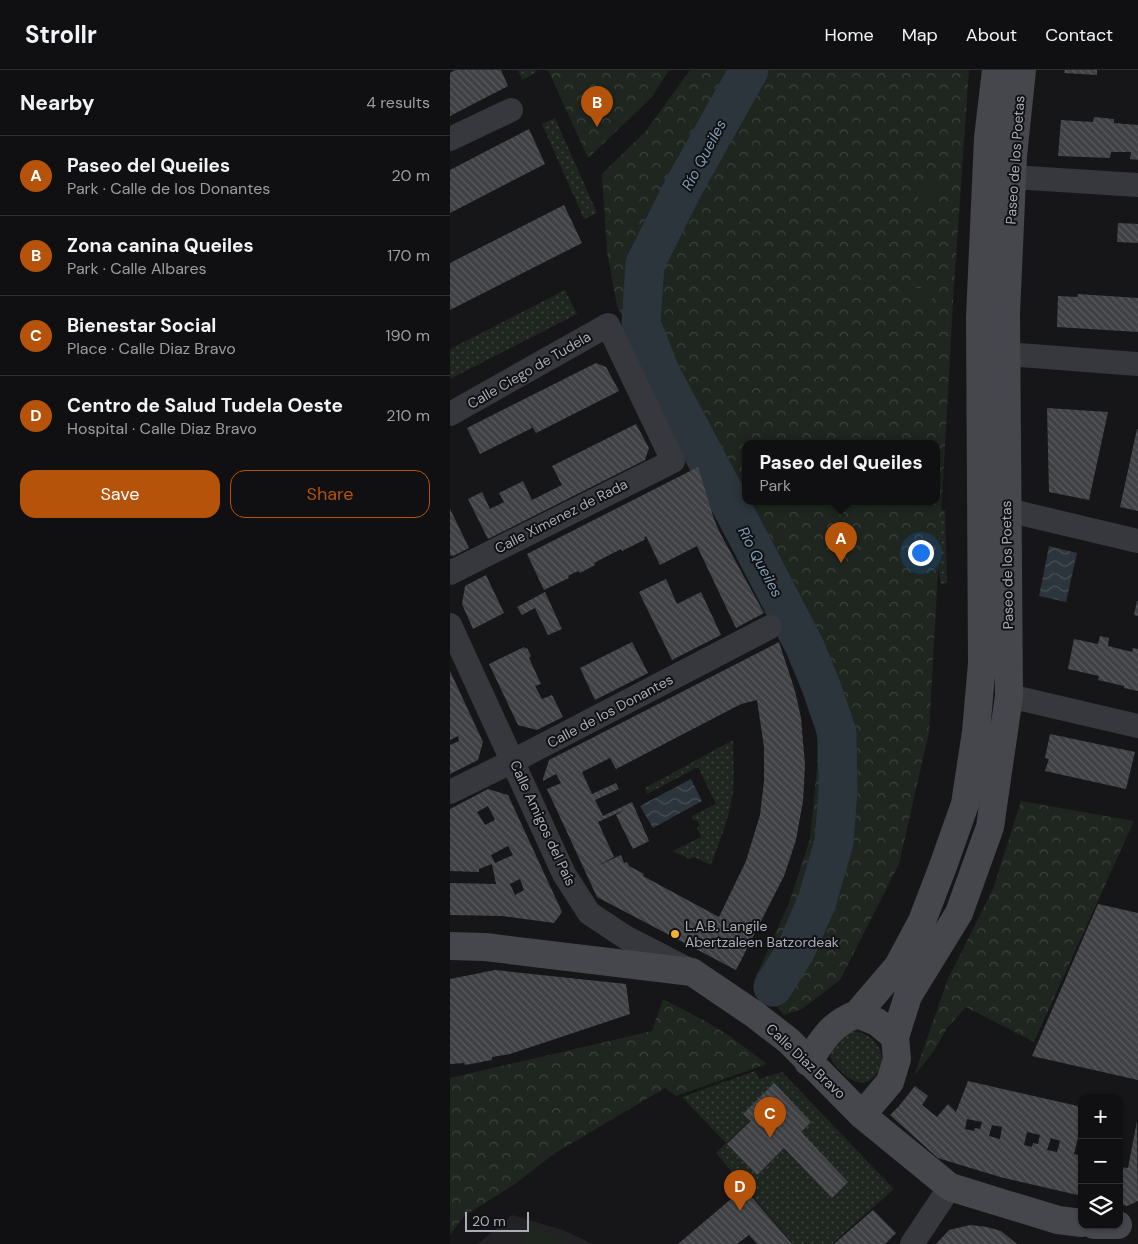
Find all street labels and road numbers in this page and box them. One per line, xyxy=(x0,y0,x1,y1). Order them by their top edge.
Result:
street label: Paseo de los Poetas xyxy=(1002,95,1028,225)
street label: Calle Ciego de Tudela xyxy=(464,327,594,413)
street label: Calle Ximenez de Rada xyxy=(492,475,630,557)
street label: Paseo de los Poetas xyxy=(997,500,1017,630)
street label: Calle de los Donantes xyxy=(544,670,676,752)
street label: Calle Amigos del País xyxy=(506,757,580,889)
street label: Calle Diaz Bravo xyxy=(762,1019,850,1103)

